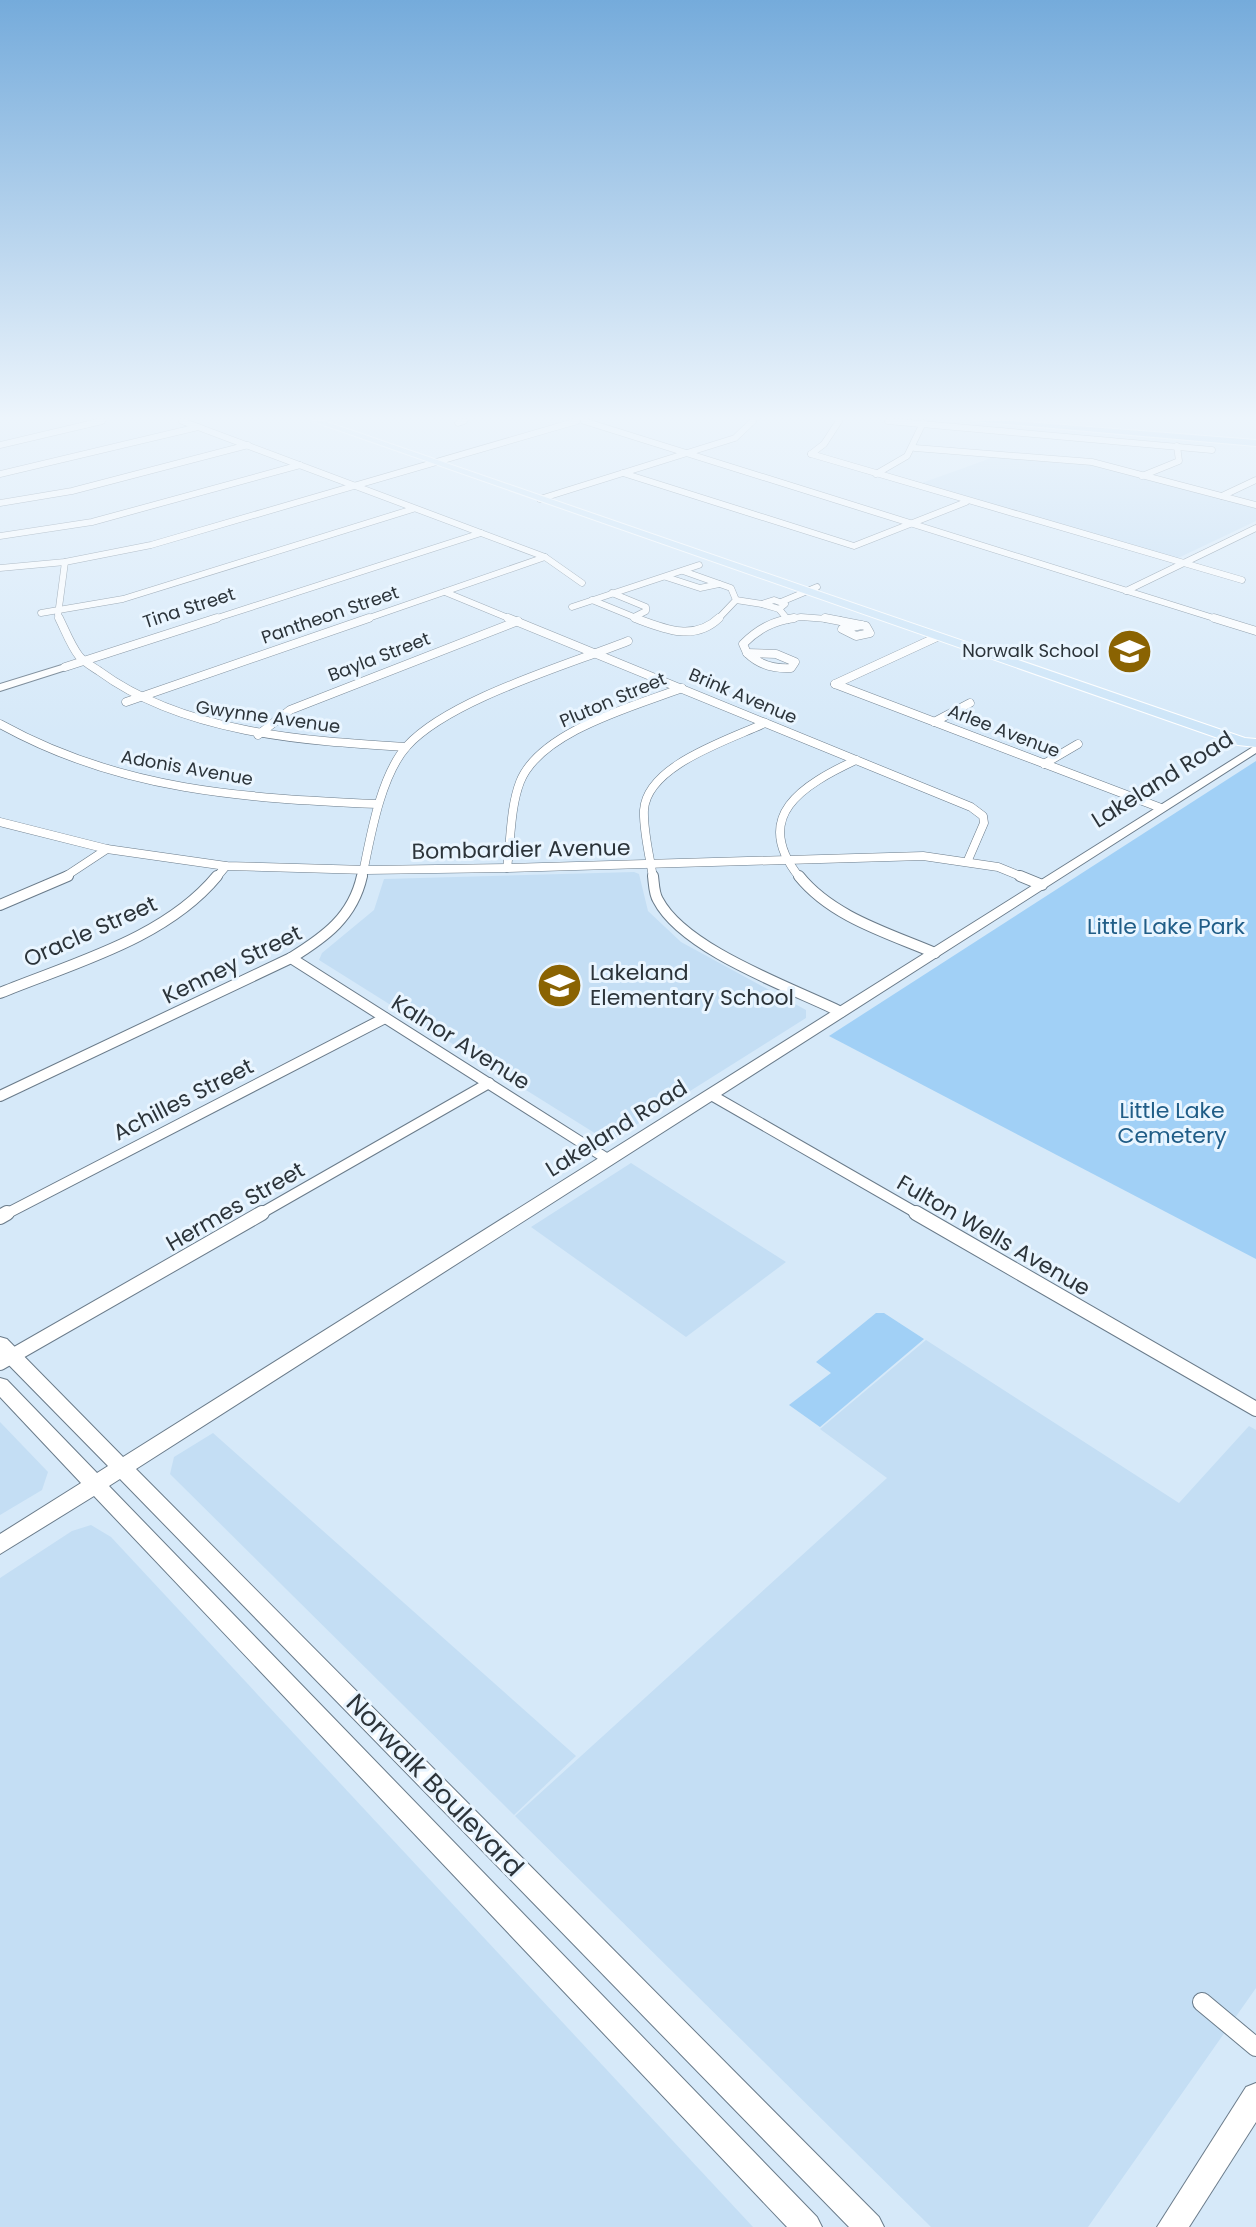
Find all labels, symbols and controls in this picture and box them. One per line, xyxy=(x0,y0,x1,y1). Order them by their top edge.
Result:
street label: Pantheon Street xyxy=(258,579,402,650)
street label: Tina Street xyxy=(140,581,238,634)
street label: Bayla Street xyxy=(324,626,433,687)
school or university icon: Norwalk School xyxy=(1106,627,1154,675)
place label: Norwalk School xyxy=(962,638,1099,663)
street label: Brink Avenue xyxy=(685,661,801,730)
street label: Pluton Street xyxy=(556,666,670,733)
street label: Gwynne Avenue xyxy=(194,694,342,739)
street label: Arlee Avenue xyxy=(945,698,1064,763)
street label: Lakeland Road xyxy=(1085,723,1239,835)
street label: Adonis Avenue xyxy=(119,744,255,791)
street label: Bombardier Avenue xyxy=(411,832,631,867)
street label: Oracle Street xyxy=(19,888,162,975)
park label: Little Lake Park xyxy=(1087,911,1246,942)
street label: Kenney Street xyxy=(157,917,307,1012)
place label: Lakeland Elementary School xyxy=(590,957,794,1013)
school or university icon: Lakeland Elementary School xyxy=(535,961,583,1009)
street label: Kalnor Avenue xyxy=(385,987,536,1098)
street label: Achilles Street xyxy=(108,1051,259,1148)
street label: Lakeland Road xyxy=(539,1072,693,1184)
park label: Little Lake Cemetery xyxy=(1117,1095,1227,1151)
street label: Hermes Street xyxy=(160,1154,310,1259)
street label: Fulton Wells Avenue xyxy=(891,1167,1096,1303)
street label: Norwalk Boulevard xyxy=(338,1686,532,1884)

